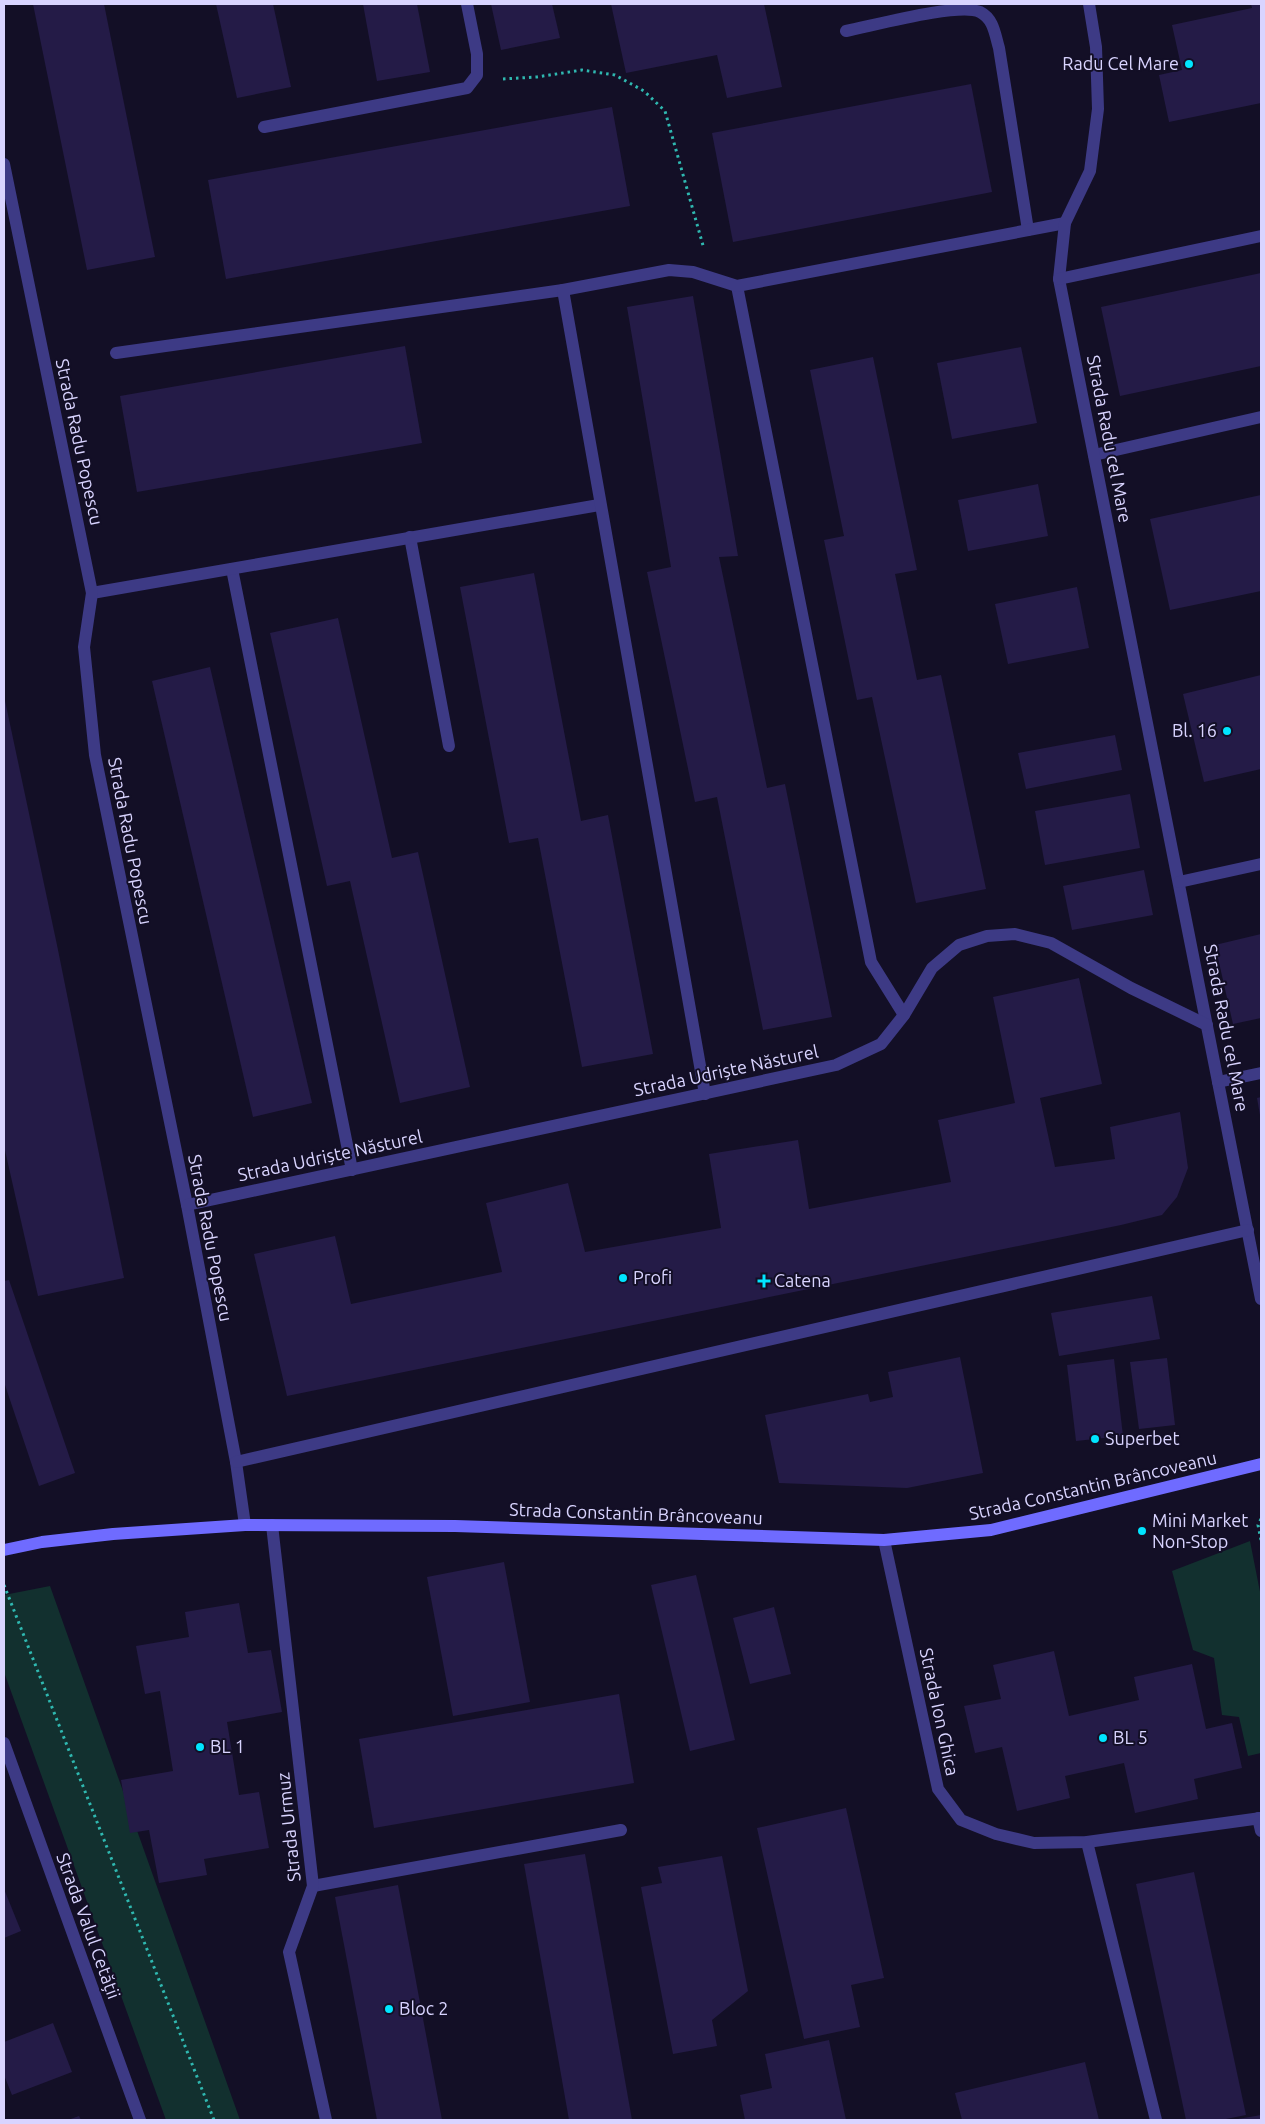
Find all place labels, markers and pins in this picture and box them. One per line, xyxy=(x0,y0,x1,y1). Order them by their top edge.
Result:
place label: Radu Cel Mare xyxy=(1062,53,1179,73)
marker: Radu Cel Mare xyxy=(1183,58,1195,70)
place label: Bl. 16 xyxy=(1172,720,1217,740)
marker: Bl. 16 xyxy=(1221,725,1233,737)
place label: Profi xyxy=(633,1267,672,1287)
place label: Catena xyxy=(774,1270,831,1290)
marker: Profi xyxy=(617,1272,629,1284)
marker: Catena xyxy=(758,1275,770,1287)
place label: Superbet xyxy=(1105,1428,1180,1448)
marker: Superbet xyxy=(1089,1433,1101,1445)
place label: Mini Market Non-Stop xyxy=(1152,1510,1248,1551)
marker: Mini Market Non-Stop xyxy=(1136,1525,1148,1537)
place label: BL 5 xyxy=(1113,1727,1148,1747)
marker: BL 5 xyxy=(1097,1732,1109,1744)
place label: BL 1 xyxy=(210,1736,245,1756)
marker: BL 1 xyxy=(194,1741,206,1753)
place label: Bloc 2 xyxy=(399,1998,448,2018)
marker: Bloc 2 xyxy=(383,2003,395,2015)

